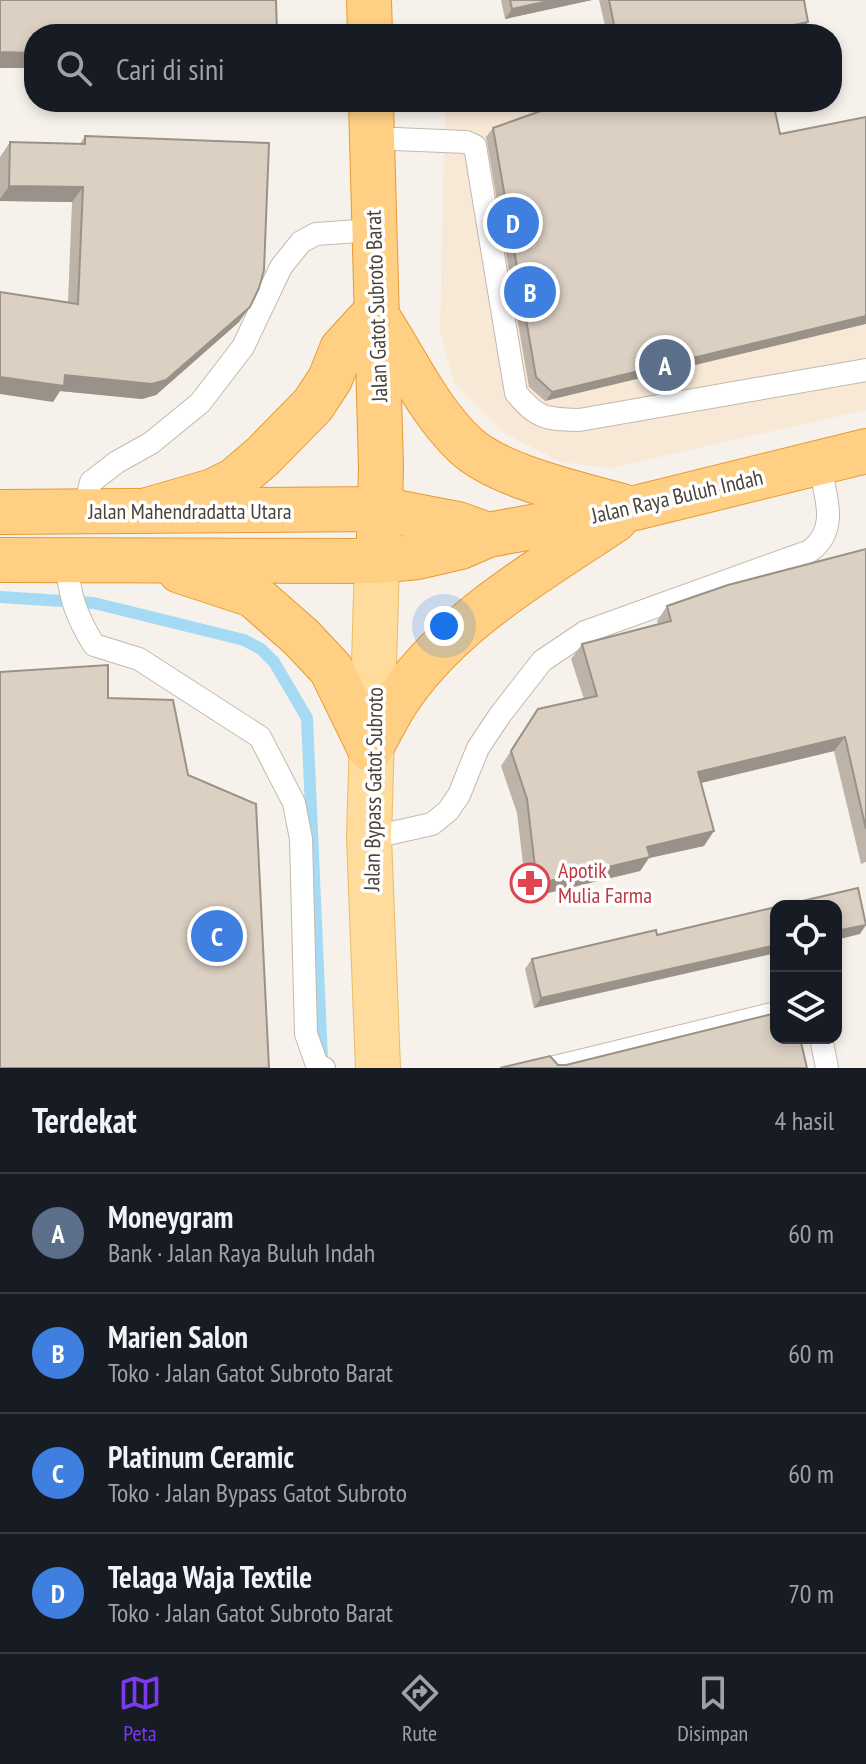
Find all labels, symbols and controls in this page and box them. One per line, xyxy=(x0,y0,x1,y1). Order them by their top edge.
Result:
search box xyxy=(24,24,842,112)
icon: search xyxy=(52,46,96,90)
text: Cari di sini xyxy=(116,49,225,88)
pin: D xyxy=(487,193,539,253)
street label: Jalan Gatot Subroto Barat xyxy=(359,209,393,404)
pin: B xyxy=(504,262,556,322)
pin: A xyxy=(639,335,691,395)
street label: Jalan Raya Buluh Indah xyxy=(588,463,765,530)
street label: Jalan Mahendradatta Utara xyxy=(88,497,291,525)
your location xyxy=(424,606,464,646)
street label: Jalan Bypass Gatot Subroto xyxy=(357,687,389,892)
place label: Apotik Mulia Farma xyxy=(558,856,652,909)
pharmacy icon: Apotik Mulia Farma xyxy=(509,862,551,904)
map controls xyxy=(770,900,842,1044)
button: locate xyxy=(770,900,842,972)
pin: C xyxy=(191,906,243,966)
button: layers xyxy=(770,972,842,1044)
text: Terdekat xyxy=(32,1098,137,1142)
text: 4 hasil xyxy=(774,1104,834,1137)
text: Moneygram xyxy=(108,1197,233,1236)
text: A xyxy=(51,1217,65,1250)
text: 60 m xyxy=(788,1217,834,1250)
text: Bank · Jalan Raya Buluh Indah xyxy=(108,1236,375,1269)
text: Marien Salon xyxy=(108,1317,248,1356)
text: B xyxy=(52,1337,64,1370)
text: 60 m xyxy=(788,1337,834,1370)
text: Toko · Jalan Gatot Subroto Barat xyxy=(108,1356,393,1389)
text: Platinum Ceramic xyxy=(108,1437,294,1476)
text: C xyxy=(52,1457,64,1490)
text: 60 m xyxy=(788,1457,834,1490)
text: Toko · Jalan Bypass Gatot Subroto xyxy=(108,1476,407,1509)
text: Telaga Waja Textile xyxy=(108,1557,312,1596)
text: D xyxy=(51,1577,65,1610)
text: 70 m xyxy=(788,1577,834,1610)
text: Toko · Jalan Gatot Subroto Barat xyxy=(108,1596,393,1629)
tab: Peta xyxy=(118,1671,162,1747)
tab: Rute xyxy=(398,1671,442,1747)
tab: Disimpan xyxy=(677,1671,748,1747)

